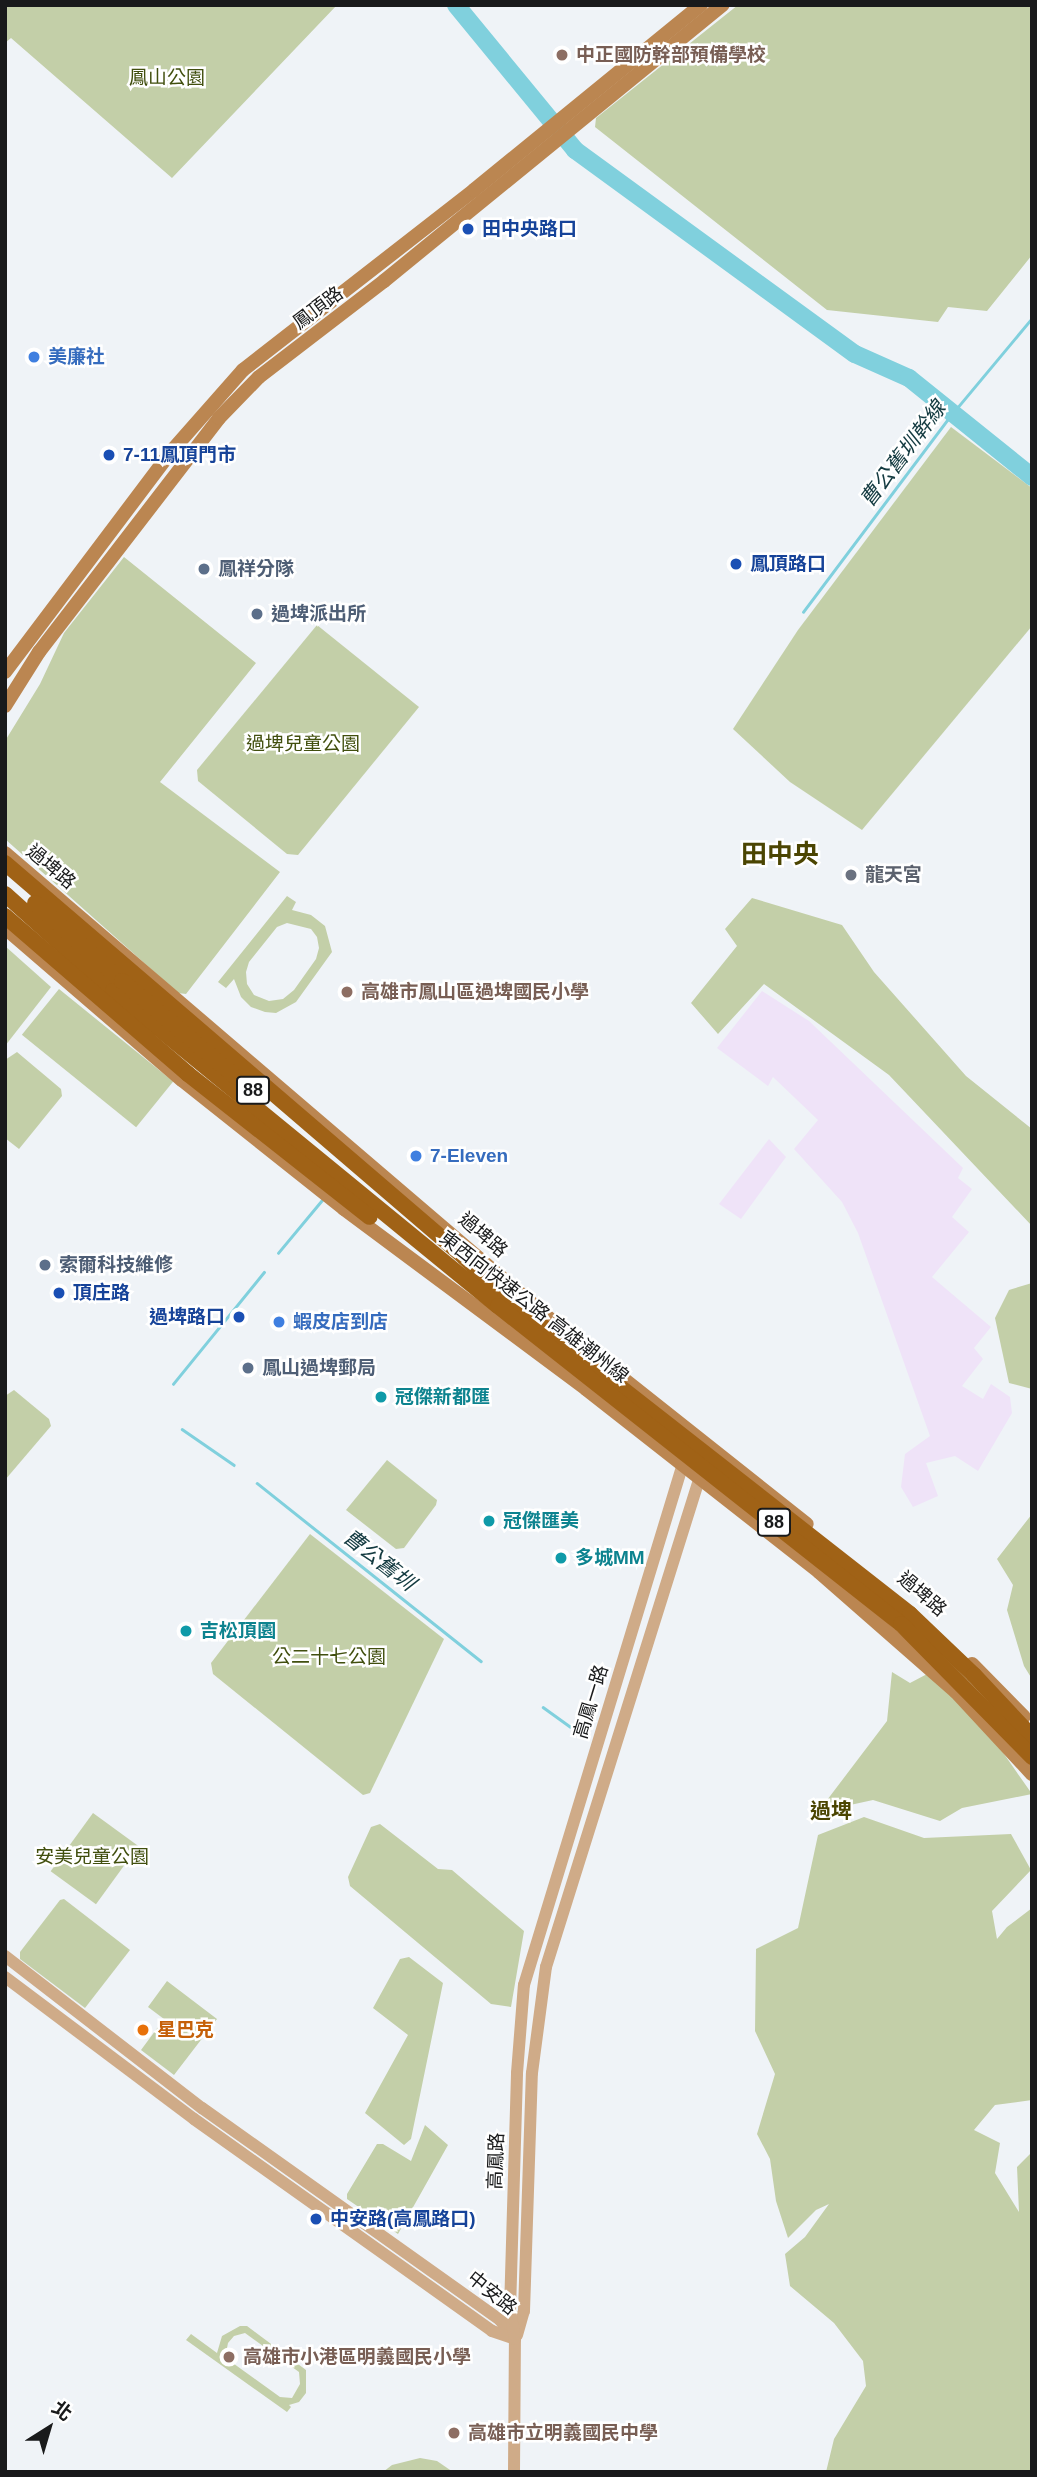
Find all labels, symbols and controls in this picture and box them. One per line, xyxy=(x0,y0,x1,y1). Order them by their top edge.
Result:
place label: 中正國防幹部預備學校 xyxy=(576,44,766,66)
marker: 中正國防幹部預備學校 xyxy=(554,47,570,63)
park label: 鳳山公園 xyxy=(129,67,205,89)
place label: 田中央路口 xyxy=(482,218,577,240)
marker: 田中央路口 xyxy=(460,221,476,237)
street label: 鳳頂路 xyxy=(288,282,348,334)
place label: 美廉社 xyxy=(48,346,105,368)
marker: 美廉社 xyxy=(26,349,42,365)
water label: 曹公舊圳幹線 xyxy=(855,396,951,512)
place label: 7-11鳳頂門市 xyxy=(123,444,236,466)
marker: 7-11鳳頂門市 xyxy=(101,447,117,463)
place label: 鳳頂路口 xyxy=(750,553,826,575)
marker: 鳳頂路口 xyxy=(728,556,744,572)
place label: 鳳祥分隊 xyxy=(218,558,294,580)
marker: 鳳祥分隊 xyxy=(196,561,212,577)
place label: 過埤派出所 xyxy=(271,603,366,625)
marker: 過埤派出所 xyxy=(249,606,265,622)
park label: 過埤兒童公園 xyxy=(246,733,360,755)
district label: 田中央 xyxy=(741,839,819,871)
street label: 過埤路 xyxy=(22,840,80,894)
place label: 龍天宮 xyxy=(865,864,922,886)
marker: 龍天宮 xyxy=(843,867,859,883)
place label: 高雄市鳳山區過埤國民小學 xyxy=(361,981,589,1003)
marker: 高雄市鳳山區過埤國民小學 xyxy=(339,984,355,1000)
road number: 88 xyxy=(236,1076,270,1105)
place label: 7-Eleven xyxy=(430,1145,508,1167)
marker: 7-Eleven xyxy=(408,1148,424,1164)
street label: 過埤路 xyxy=(454,1208,512,1262)
street label: 東西向快速公路 高雄潮州線 xyxy=(435,1226,633,1388)
place label: 索爾科技維修 xyxy=(59,1254,173,1276)
marker: 索爾科技維修 xyxy=(37,1257,53,1273)
place label: 頂庄路 xyxy=(73,1282,130,1304)
marker: 頂庄路 xyxy=(51,1285,67,1301)
place label: 過埤路口 xyxy=(149,1306,225,1328)
marker: 過埤路口 xyxy=(231,1309,247,1325)
place label: 蝦皮店到店 xyxy=(293,1311,388,1333)
marker: 蝦皮店到店 xyxy=(271,1314,287,1330)
place label: 鳳山過埤郵局 xyxy=(262,1357,376,1379)
marker: 鳳山過埤郵局 xyxy=(240,1360,256,1376)
place label: 冠傑新都匯 xyxy=(395,1386,490,1408)
marker: 冠傑新都匯 xyxy=(373,1389,389,1405)
road number: 88 xyxy=(756,1507,792,1536)
place label: 冠傑匯美 xyxy=(503,1510,579,1532)
marker: 冠傑匯美 xyxy=(481,1513,497,1529)
water label: 曹公舊圳 xyxy=(338,1524,420,1596)
place label: 多城MM xyxy=(575,1547,645,1569)
marker: 多城MM xyxy=(553,1550,569,1566)
street label: 過埤路 xyxy=(893,1567,951,1621)
place label: 吉松頂園 xyxy=(200,1620,276,1642)
marker: 吉松頂園 xyxy=(178,1623,194,1639)
park label: 公二十七公園 xyxy=(272,1646,386,1668)
street label: 高鳳一路 xyxy=(569,1662,613,1742)
district label: 過埤 xyxy=(810,1798,852,1824)
park label: 安美兒童公園 xyxy=(35,1846,149,1868)
place label: 星巴克 xyxy=(157,2019,214,2041)
marker: 星巴克 xyxy=(135,2022,151,2038)
street label: 高鳳路 xyxy=(484,2132,508,2190)
place label: 中安路(高鳳路口) xyxy=(330,2208,476,2230)
marker: 中安路(高鳳路口) xyxy=(308,2211,324,2227)
street label: 中安路 xyxy=(463,2266,521,2320)
place label: 高雄市小港區明義國民小學 xyxy=(243,2346,471,2368)
marker: 高雄市小港區明義國民小學 xyxy=(221,2349,237,2365)
north arrow xyxy=(14,2393,84,2463)
text: 北 xyxy=(48,2397,76,2425)
place label: 高雄市立明義國民中學 xyxy=(468,2422,658,2444)
marker: 高雄市立明義國民中學 xyxy=(446,2425,462,2441)

